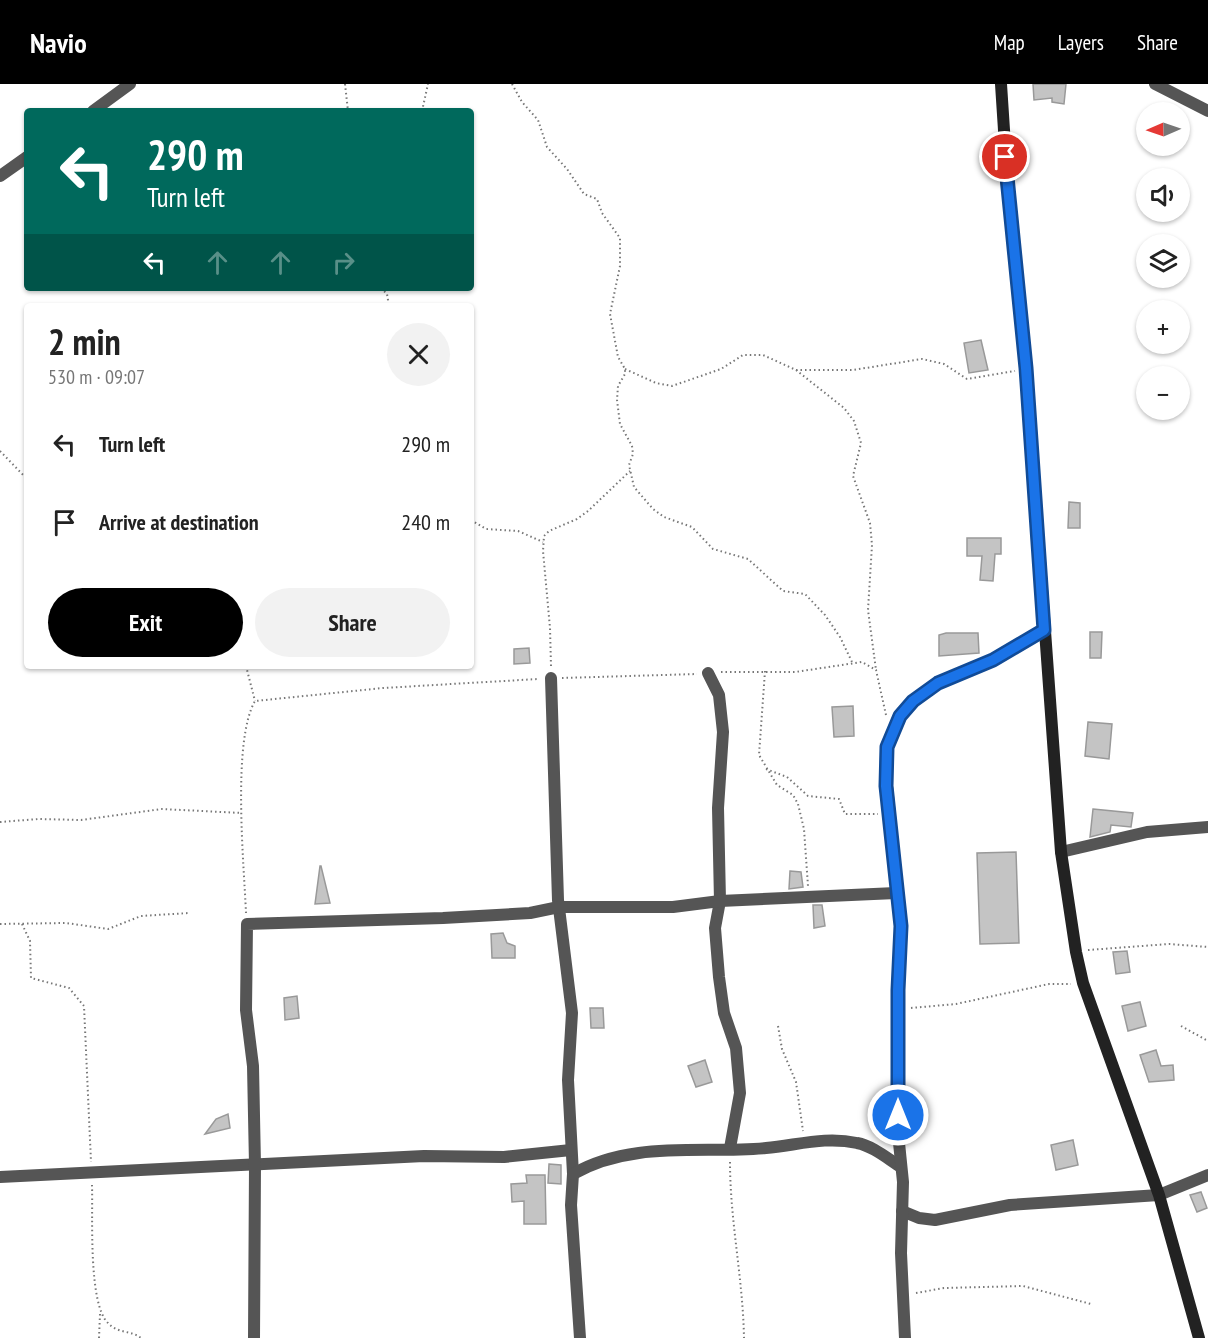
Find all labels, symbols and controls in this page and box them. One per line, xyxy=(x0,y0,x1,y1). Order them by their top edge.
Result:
text: Navio xyxy=(30,24,87,61)
text: Map xyxy=(994,29,1025,56)
text: Layers xyxy=(1058,29,1104,56)
text: Share xyxy=(1137,29,1178,56)
north arrow xyxy=(1136,102,1190,156)
map controls xyxy=(1136,102,1190,420)
text: 290 m xyxy=(147,127,244,182)
pin xyxy=(979,131,1030,182)
icon: left xyxy=(48,132,126,210)
icon: arrive xyxy=(988,140,1021,173)
button: sound xyxy=(1136,168,1190,222)
text: Turn left xyxy=(147,180,225,214)
button: layers xyxy=(1136,234,1190,288)
icon: left xyxy=(138,246,171,279)
icon: ahead xyxy=(201,246,234,279)
icon: ahead xyxy=(264,246,297,279)
icon: right xyxy=(327,246,360,279)
button: + xyxy=(1136,300,1190,354)
text: 2 min xyxy=(48,318,121,365)
button: close xyxy=(387,323,450,386)
text: 530 m · 09:07 xyxy=(48,364,145,390)
button: − xyxy=(1136,366,1190,420)
icon: left xyxy=(48,428,81,461)
text: Turn left xyxy=(99,430,165,458)
text: 290 m xyxy=(401,430,450,458)
icon: arrive xyxy=(48,506,81,539)
text: Arrive at destination xyxy=(99,508,259,536)
text: 240 m xyxy=(401,508,450,536)
button: Exit xyxy=(48,588,243,657)
button: Share xyxy=(255,588,450,657)
position arrow xyxy=(866,1083,930,1147)

